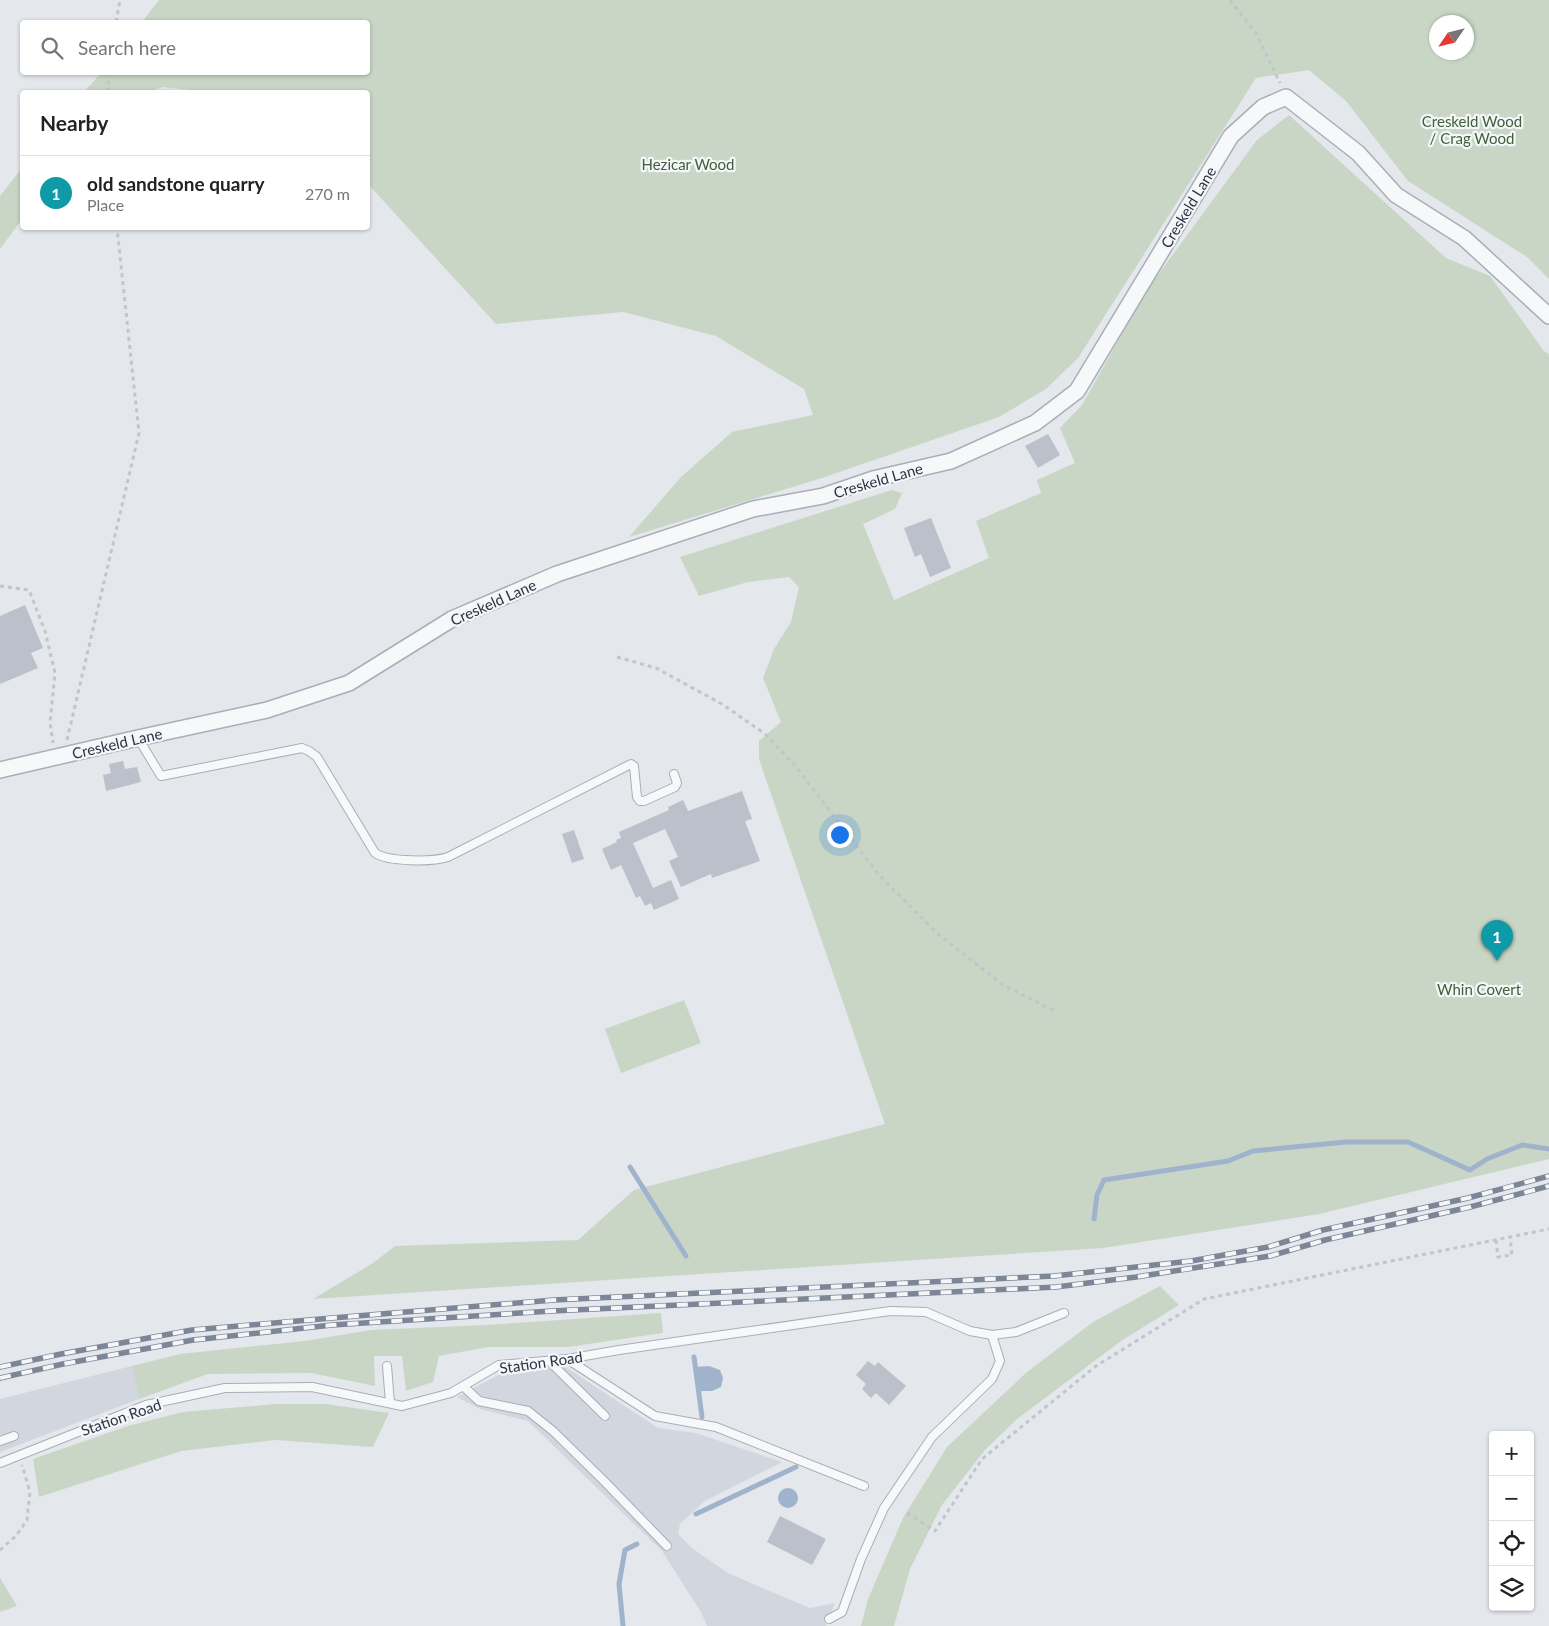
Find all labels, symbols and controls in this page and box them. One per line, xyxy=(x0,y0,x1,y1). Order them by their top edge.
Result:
north arrow xyxy=(1429,15,1474,60)
search box xyxy=(20,20,370,75)
icon: search xyxy=(38,34,66,62)
text: Search here xyxy=(78,36,176,59)
text: Nearby xyxy=(40,110,108,135)
park label: Creskeld Wood / Crag Wood xyxy=(1422,112,1522,147)
park label: Hezicar Wood xyxy=(641,155,735,173)
street label: Creskeld Lane xyxy=(1157,163,1219,251)
text: old sandstone quarry xyxy=(87,172,265,195)
text: 1 xyxy=(51,184,61,203)
text: 270 m xyxy=(305,184,350,203)
text: Place xyxy=(87,195,124,214)
street label: Creskeld Lane xyxy=(831,459,925,501)
street label: Creskeld Lane xyxy=(447,575,539,629)
street label: Creskeld Lane xyxy=(70,724,164,762)
your location xyxy=(827,822,853,848)
pin: 1 xyxy=(1481,920,1513,961)
park label: Whin Covert xyxy=(1437,980,1522,998)
street label: Station Road xyxy=(498,1347,584,1377)
street label: Station Road xyxy=(78,1395,164,1439)
map controls xyxy=(1489,1431,1534,1611)
button: + xyxy=(1489,1431,1534,1476)
button: − xyxy=(1489,1476,1534,1521)
button: locate xyxy=(1489,1521,1534,1566)
button: layers xyxy=(1489,1566,1534,1611)

